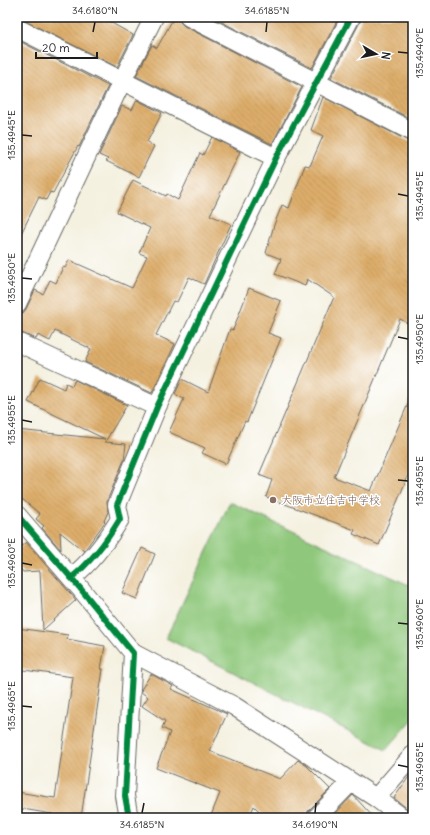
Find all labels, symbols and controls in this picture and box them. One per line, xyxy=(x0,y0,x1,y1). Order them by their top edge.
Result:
text: 34.6180°N xyxy=(72,4,118,17)
text: 34.6185°N xyxy=(244,4,290,17)
text: 135.4940°E xyxy=(413,28,426,78)
scale bar xyxy=(36,34,97,60)
north arrow xyxy=(356,34,396,74)
text: 20 m xyxy=(42,40,70,55)
text: N xyxy=(378,51,393,60)
text: 135.4945°E xyxy=(5,110,18,160)
text: 135.4945°E xyxy=(413,171,426,221)
text: 135.4950°E xyxy=(5,253,18,303)
text: 135.4950°E xyxy=(413,314,426,364)
text: 135.4955°E xyxy=(5,395,18,445)
text: 135.4955°E xyxy=(413,456,426,506)
place label: 大阪市立住吉中学校 xyxy=(281,493,380,507)
marker: 大阪市立住吉中学校 xyxy=(268,495,278,505)
text: 135.4960°E xyxy=(5,538,18,588)
text: 135.4960°E xyxy=(413,599,426,649)
text: 135.4965°E xyxy=(5,681,18,731)
text: 135.4965°E xyxy=(413,742,426,792)
text: 34.6185°N xyxy=(119,818,165,831)
text: 34.6190°N xyxy=(292,818,338,831)

